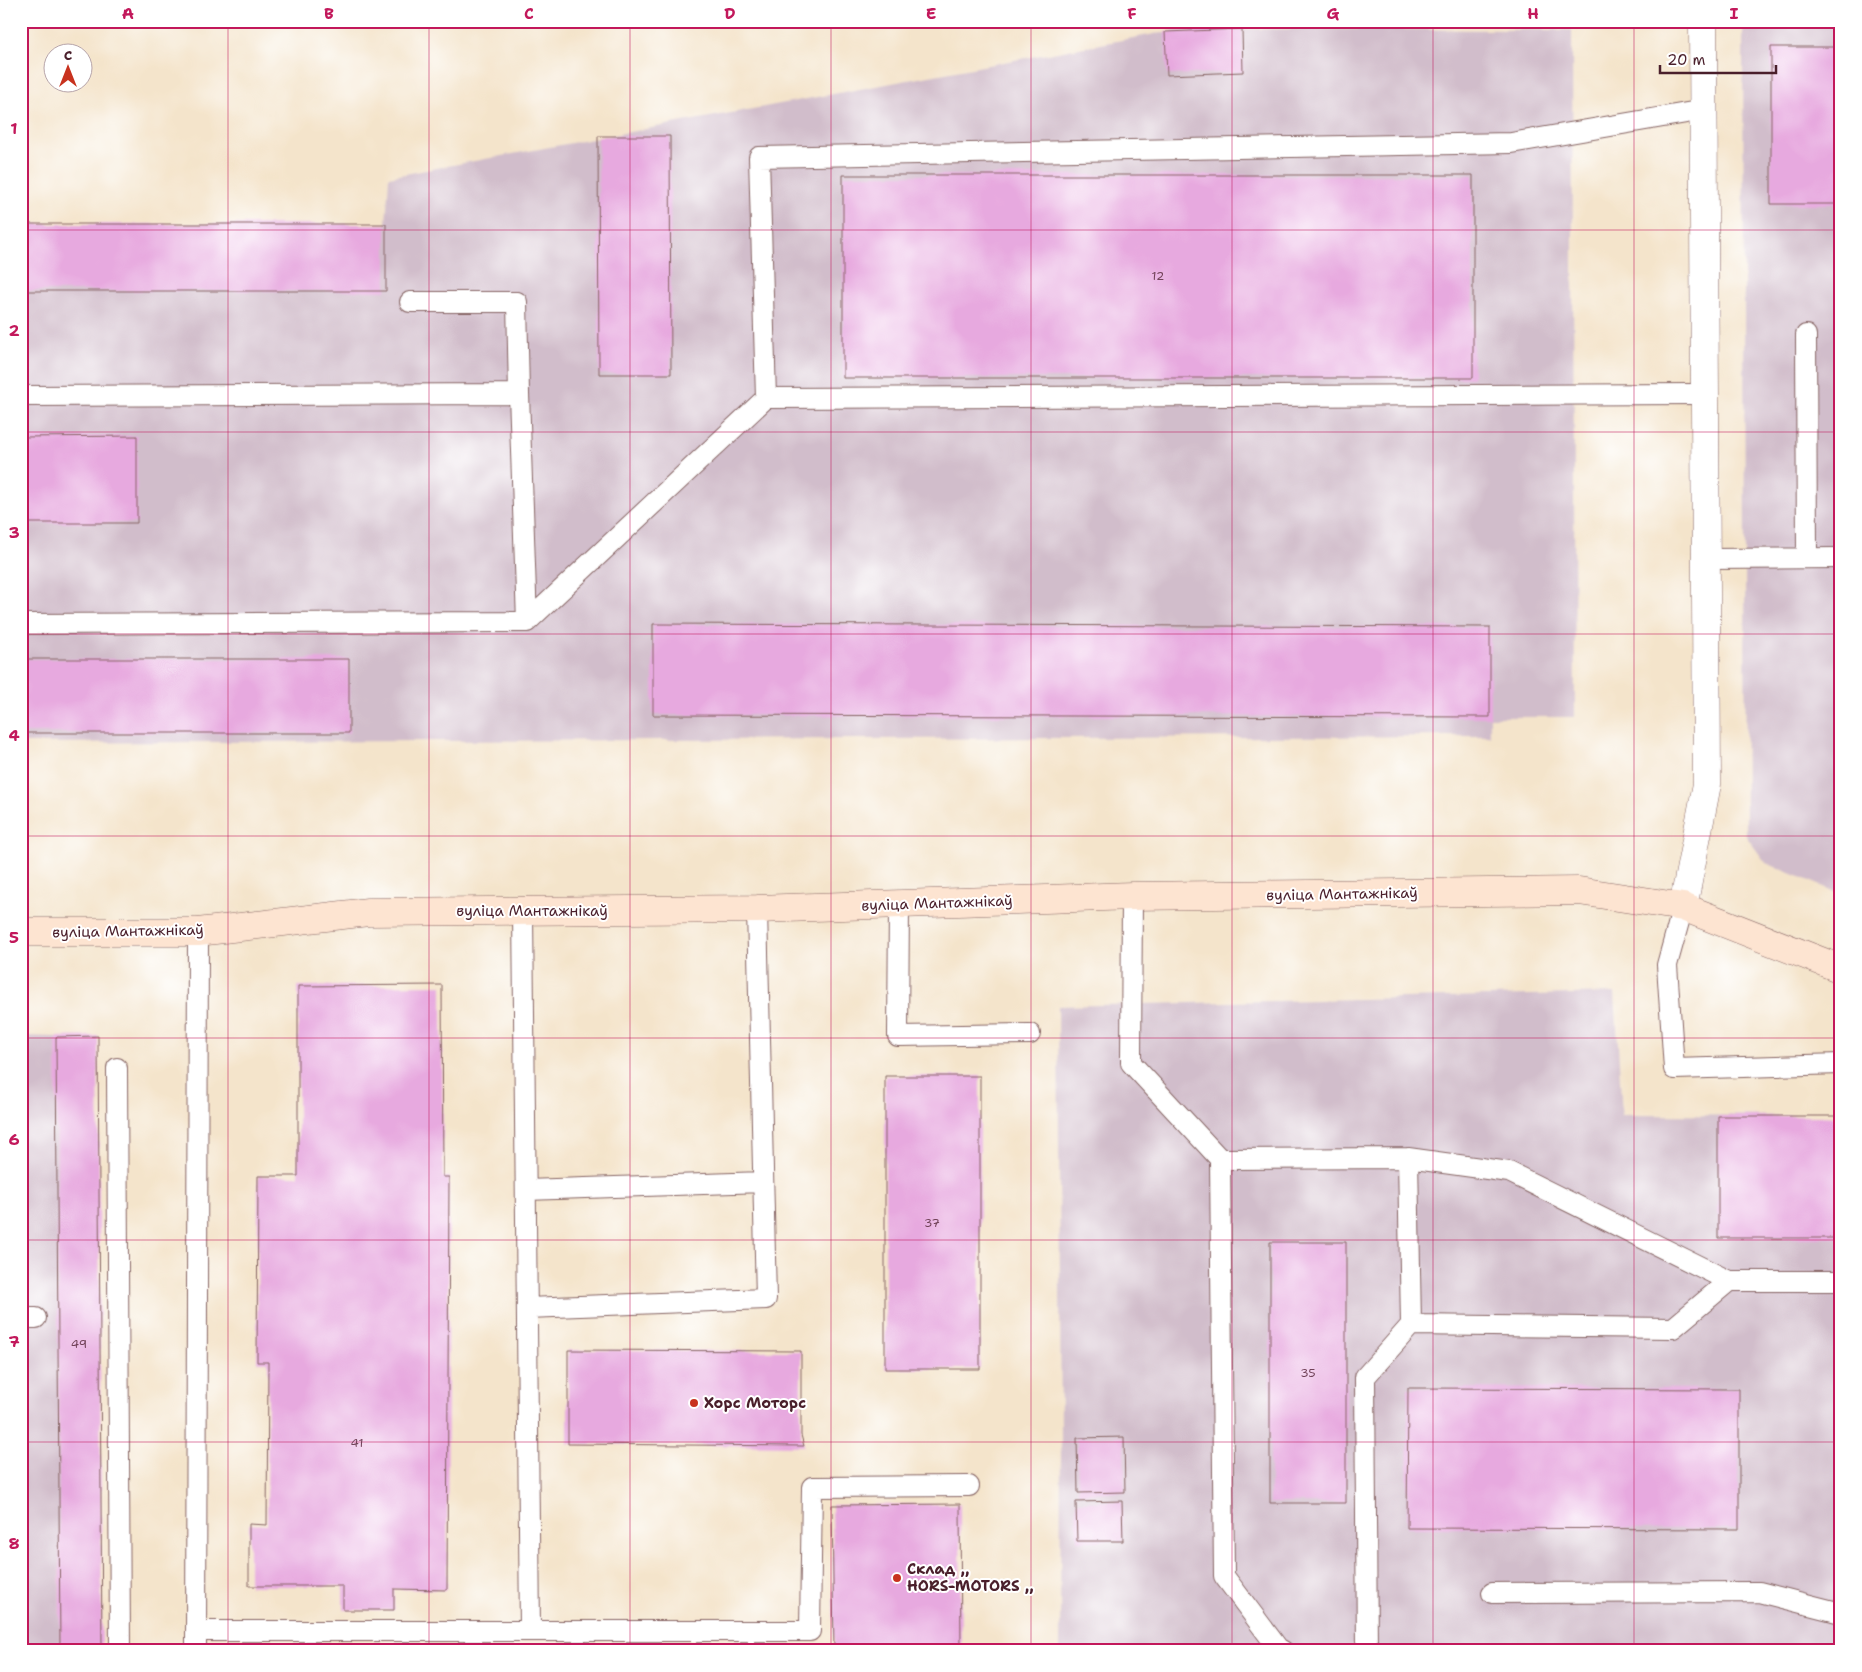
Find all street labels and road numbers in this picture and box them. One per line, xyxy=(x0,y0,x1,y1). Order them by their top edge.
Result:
street label: вуліца Мантажнікаў xyxy=(1266,883,1418,905)
street label: вуліца Мантажнікаў xyxy=(861,890,1013,916)
street label: вуліца Мантажнікаў xyxy=(456,901,608,921)
street label: вуліца Мантажнікаў xyxy=(52,920,204,942)

